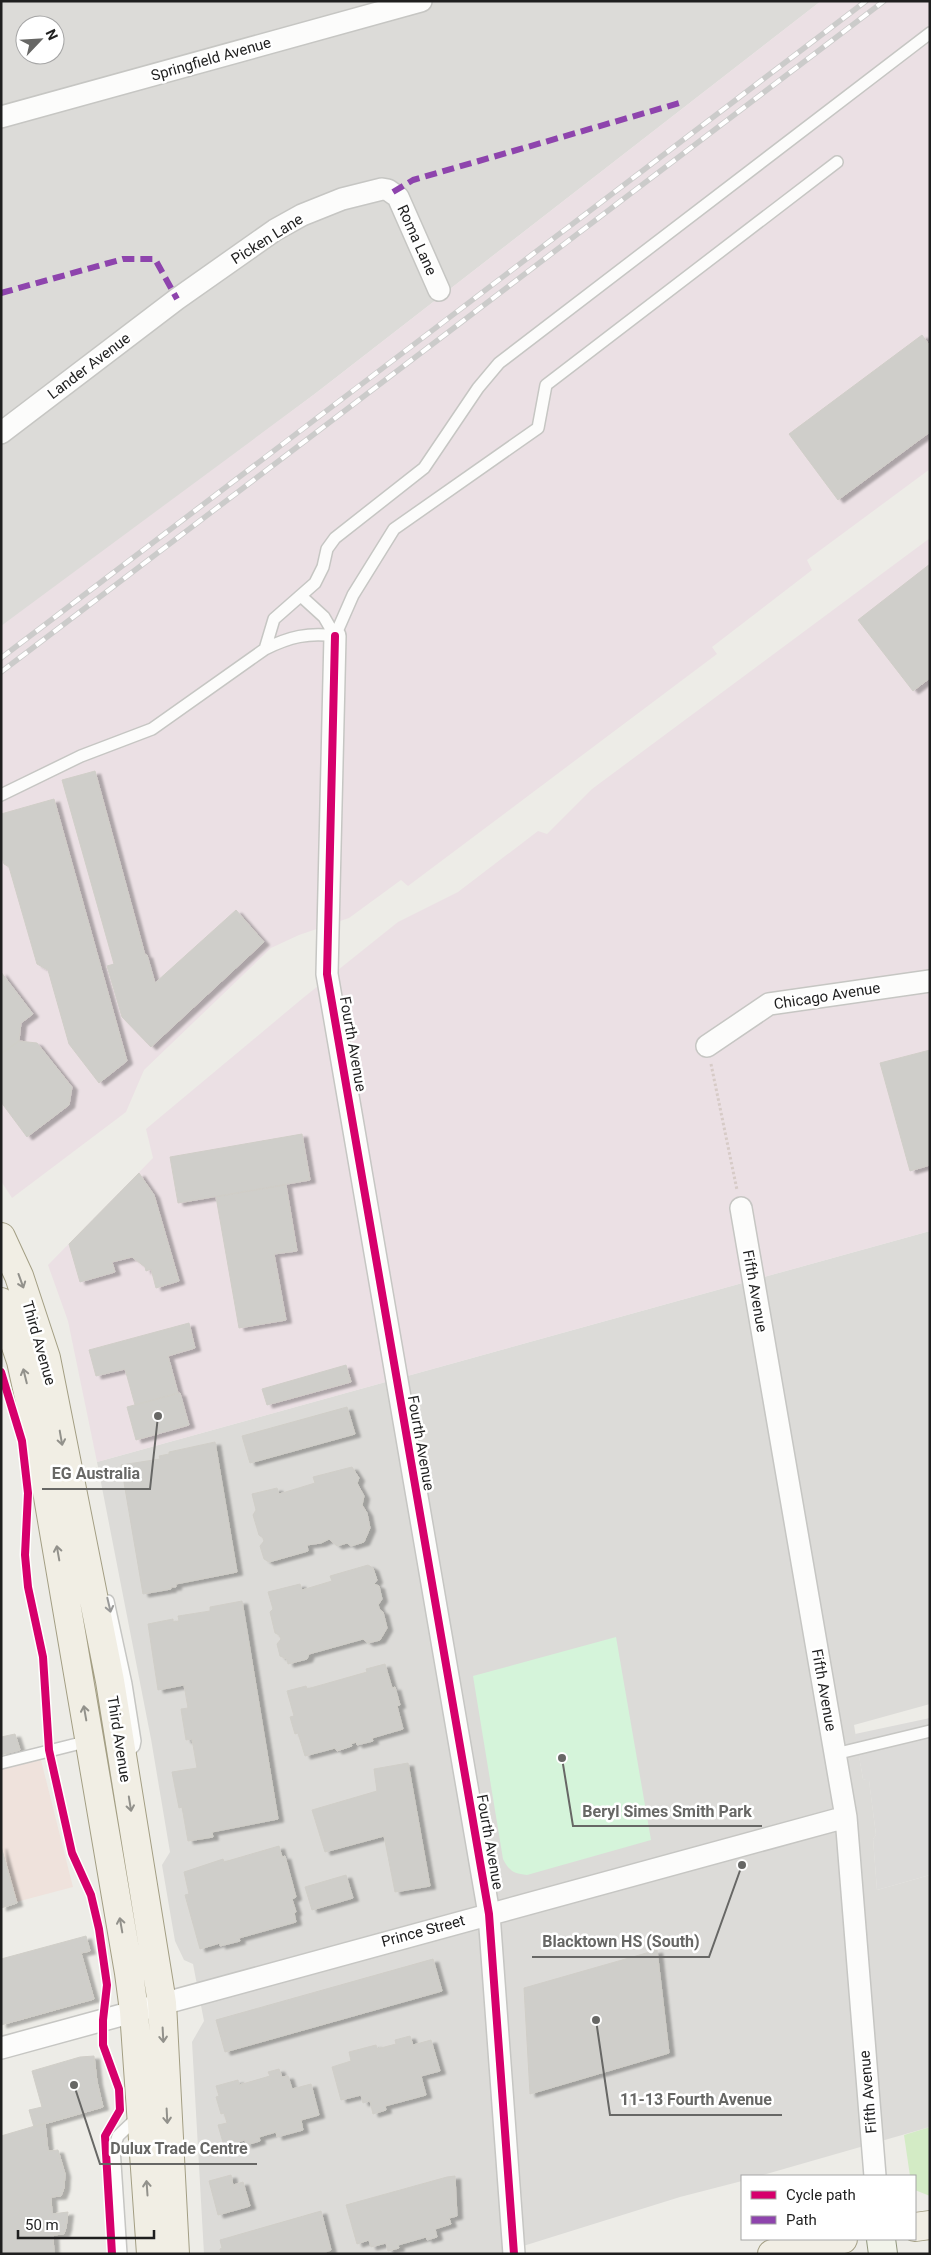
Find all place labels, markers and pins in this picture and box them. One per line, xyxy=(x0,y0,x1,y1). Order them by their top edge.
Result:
callout: EG Australia xyxy=(42,1458,150,1489)
callout: Beryl Simes Smith Park xyxy=(573,1795,762,1826)
callout: Blacktown HS (South) xyxy=(532,1926,709,1957)
callout: 11-13 Fourth Avenue xyxy=(610,2084,782,2115)
callout: Dulux Trade Centre xyxy=(100,2133,257,2164)

